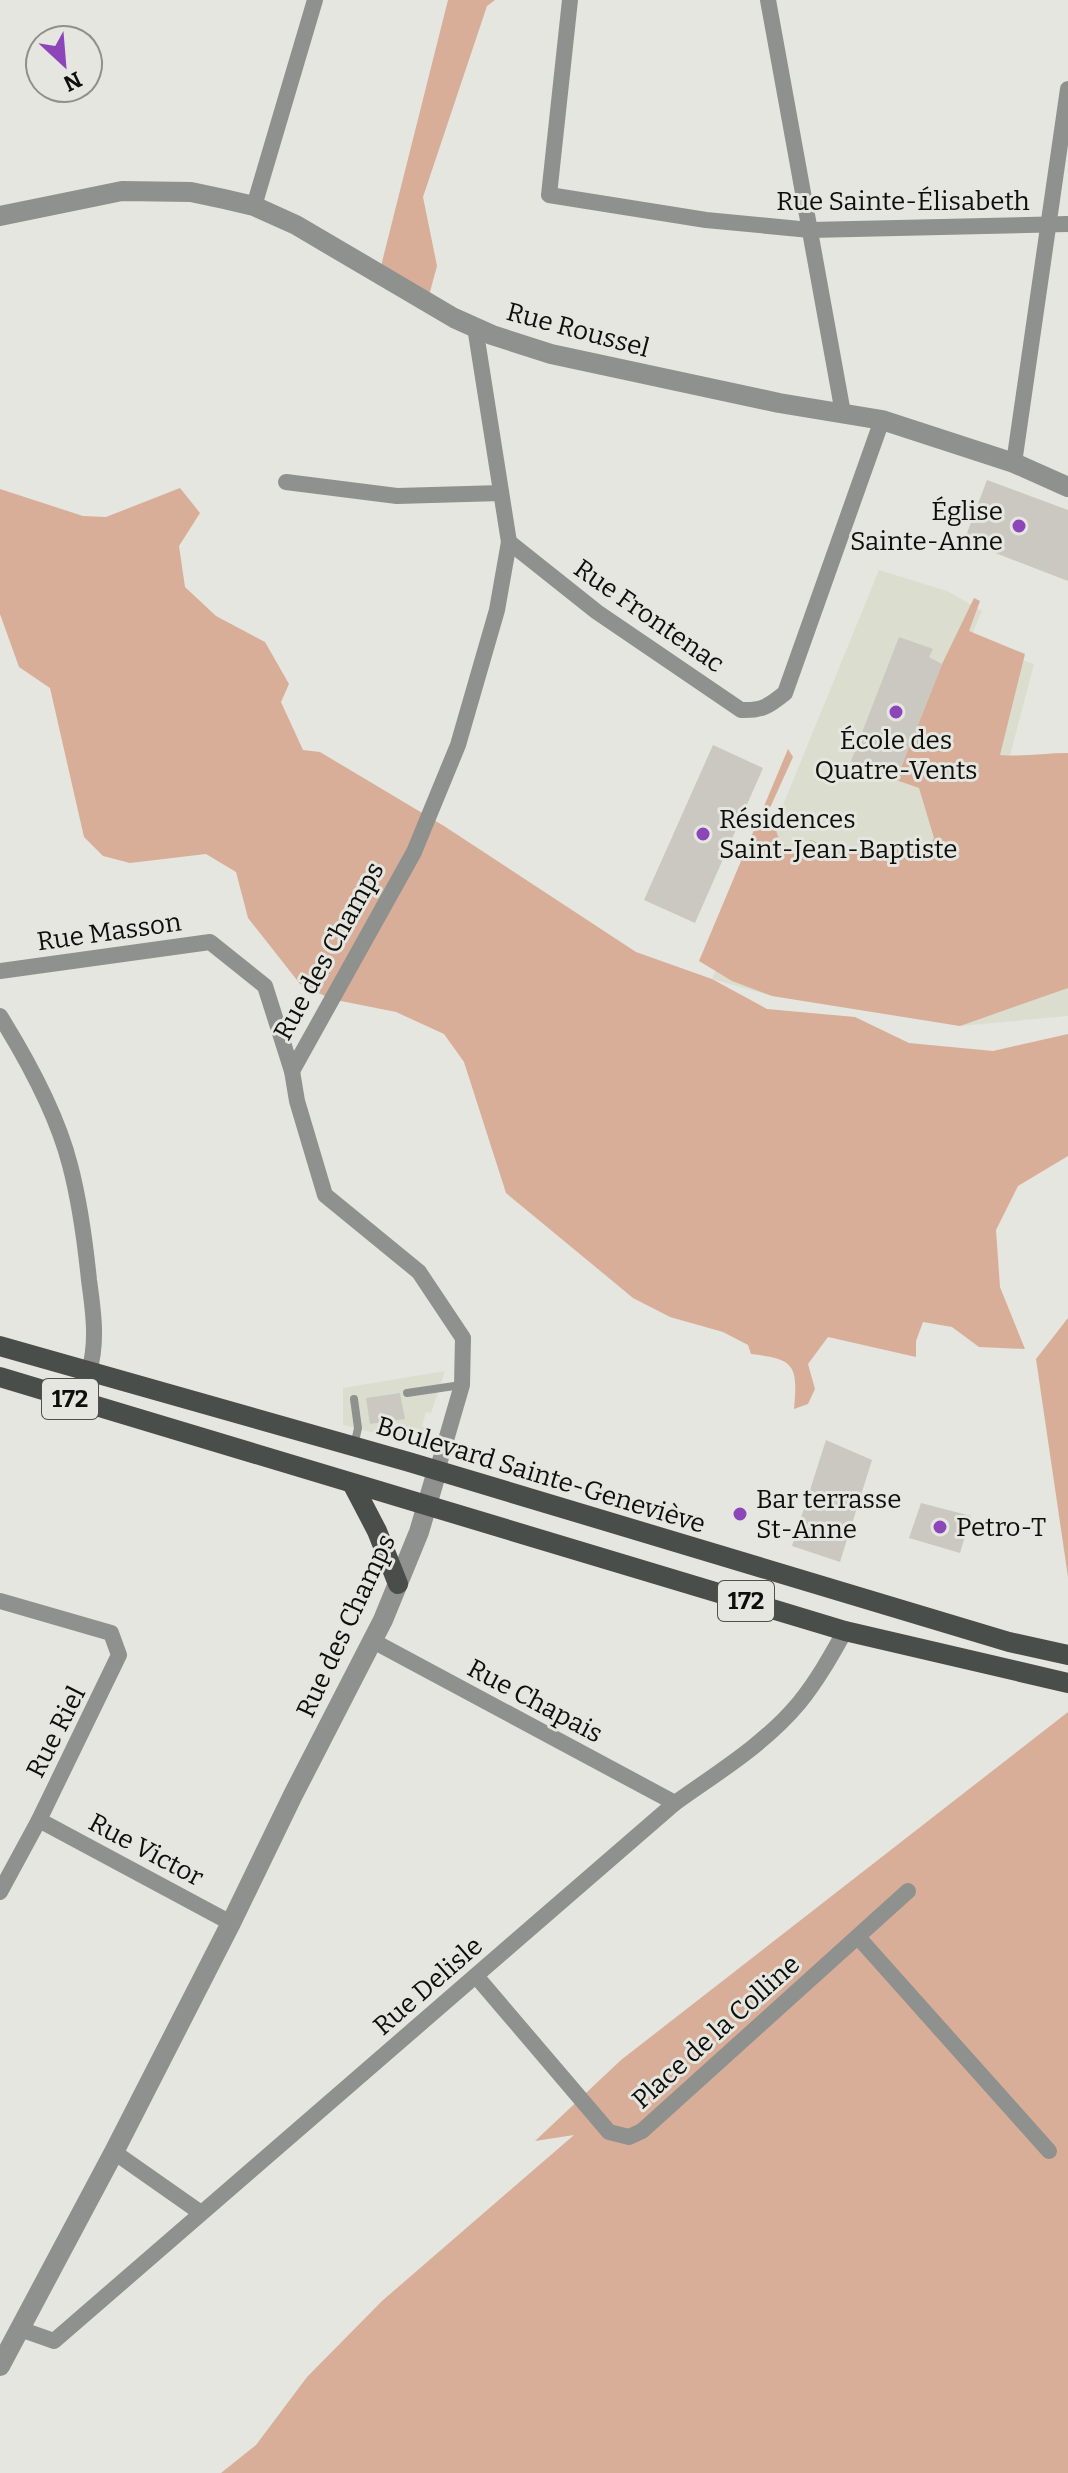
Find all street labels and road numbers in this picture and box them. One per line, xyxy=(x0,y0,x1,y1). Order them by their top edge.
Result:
street label: Rue Sainte-Élisabeth xyxy=(776,186,1030,217)
street label: Rue Roussel xyxy=(503,296,653,364)
street label: Rue Frontenac xyxy=(568,553,730,679)
street label: Rue des Champs xyxy=(267,857,391,1045)
street label: Rue Masson xyxy=(35,906,184,957)
road number: 172 xyxy=(42,1379,98,1419)
street label: Boulevard Sainte-Geneviève xyxy=(373,1410,709,1540)
street label: Rue des Champs xyxy=(290,1529,402,1723)
road number: 172 xyxy=(718,1581,774,1621)
street label: Rue Chapais xyxy=(462,1652,608,1750)
street label: Rue Riel xyxy=(20,1681,92,1783)
street label: Rue Victor xyxy=(83,1807,209,1893)
street label: Rue Delisle xyxy=(367,1930,489,2042)
street label: Place de la Colline xyxy=(626,1949,806,2115)

